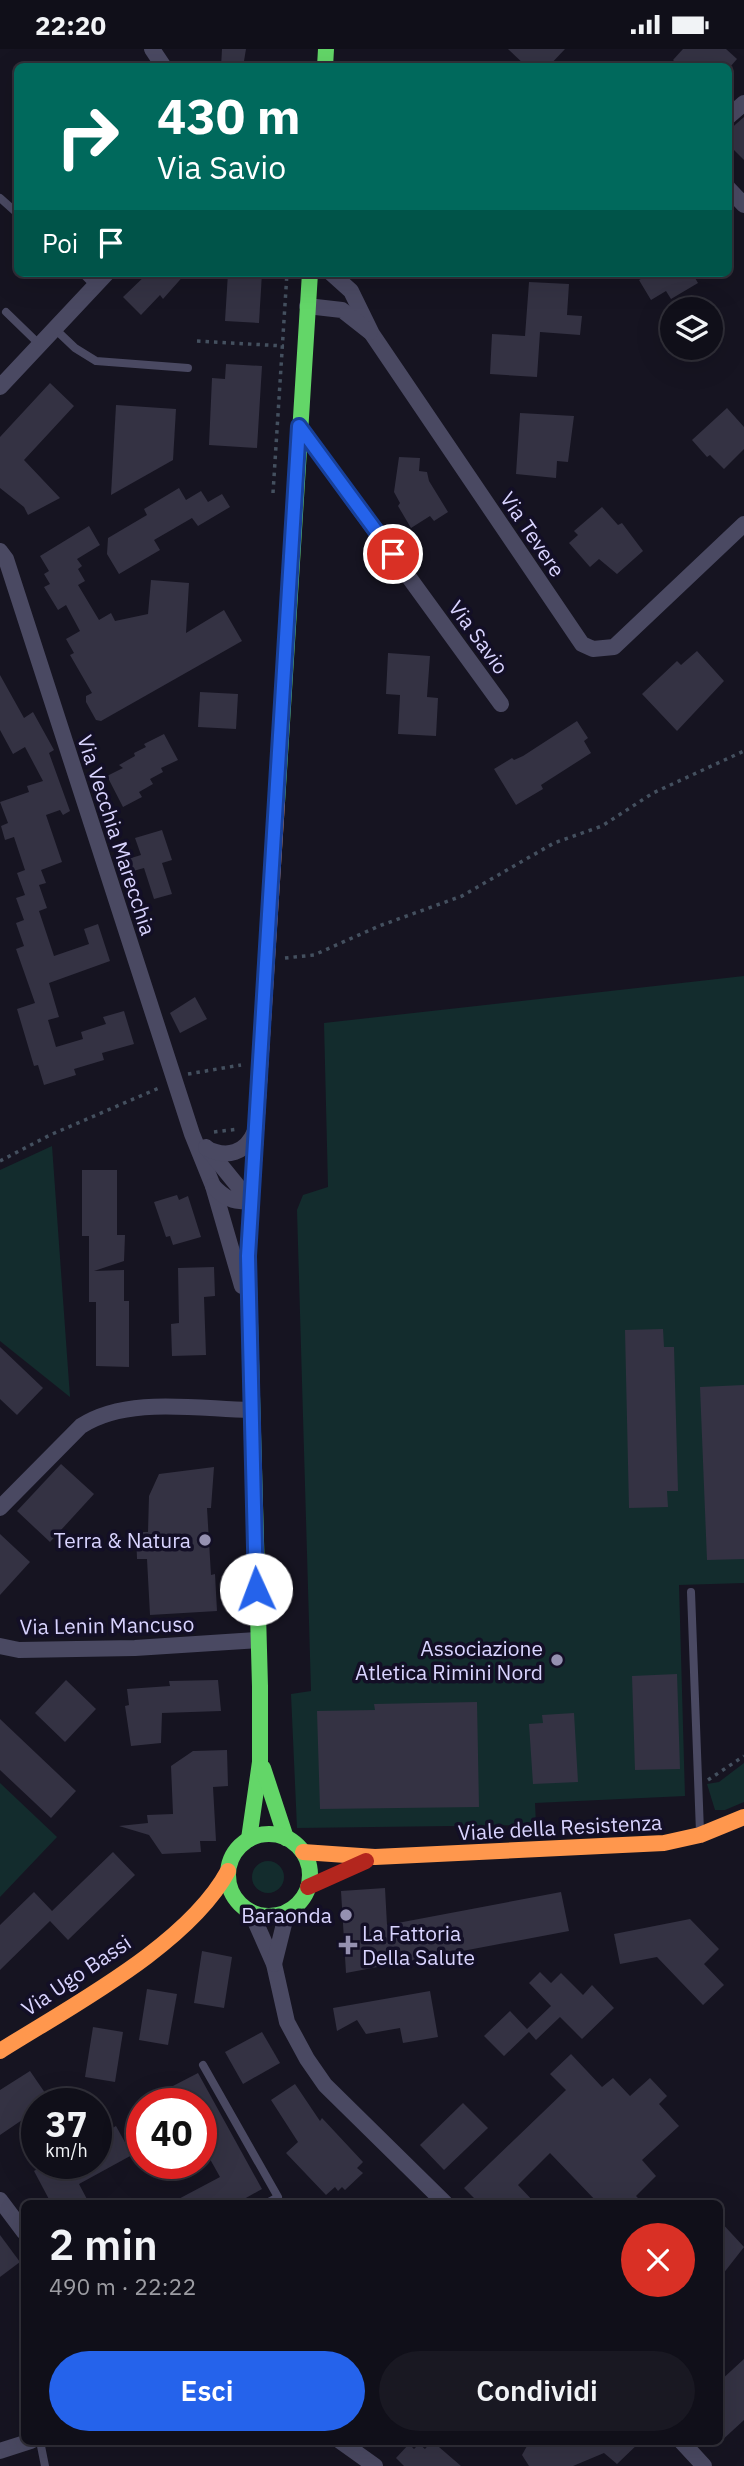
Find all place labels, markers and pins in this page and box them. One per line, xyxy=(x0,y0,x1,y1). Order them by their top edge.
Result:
pin xyxy=(363,524,423,584)
place label: Terra & Natura xyxy=(54,1526,191,1554)
marker: Terra & Natura xyxy=(197,1532,213,1548)
place label: Associazione Atletica Rimini Nord xyxy=(355,1634,543,1686)
marker: Associazione Atletica Rimini Nord xyxy=(549,1652,565,1668)
place label: Baraonda xyxy=(241,1901,332,1929)
marker: Baraonda xyxy=(338,1907,354,1923)
place label: La Fattoria Della Salute xyxy=(362,1919,475,1971)
marker: La Fattoria Della Salute xyxy=(340,1937,356,1953)

